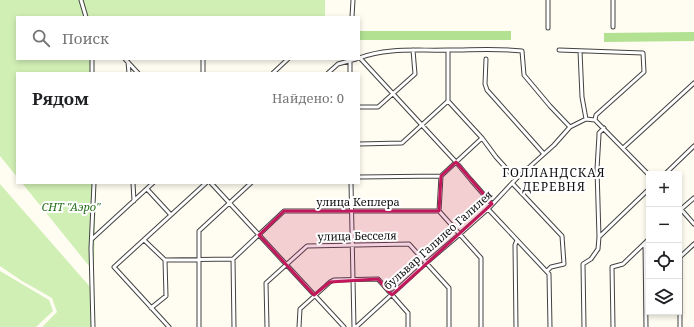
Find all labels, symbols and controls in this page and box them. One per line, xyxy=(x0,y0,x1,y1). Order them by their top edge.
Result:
search box xyxy=(16,16,360,60)
icon: search xyxy=(30,27,52,49)
text: Поиск xyxy=(62,28,109,48)
text: Рядом xyxy=(32,87,89,110)
text: Найдено: 0 xyxy=(272,89,344,107)
district label: ГОЛЛАНДСКАЯ ДЕРЕВНЯ xyxy=(502,164,606,195)
map controls xyxy=(646,171,682,315)
button: + xyxy=(646,171,682,207)
street label: бульвар Галилео Галилея xyxy=(380,187,495,293)
street label: улица Кеплера xyxy=(316,194,400,209)
park label: СНТ "Аэро" xyxy=(41,199,101,214)
button: − xyxy=(646,207,682,243)
street label: улица Бесселя xyxy=(317,227,397,244)
button: locate xyxy=(646,243,682,279)
button: layers xyxy=(646,279,682,315)

